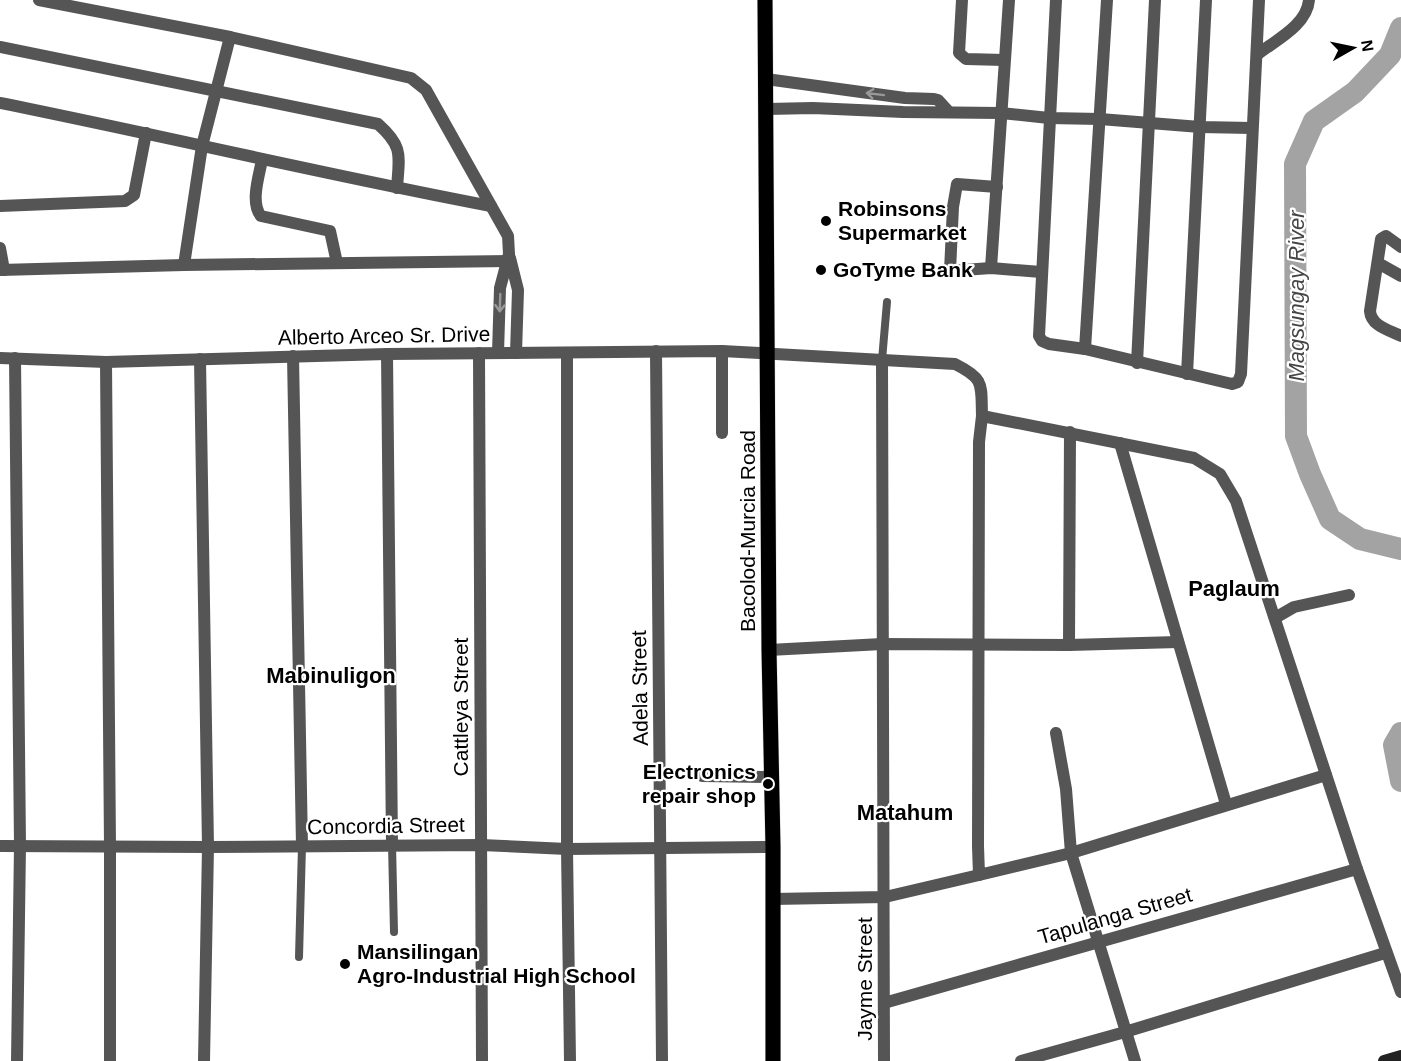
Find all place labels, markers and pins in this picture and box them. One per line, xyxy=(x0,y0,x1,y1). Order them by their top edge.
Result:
place label: Robinsons Supermarket xyxy=(838,197,966,244)
marker: Robinsons Supermarket xyxy=(819,214,833,228)
place label: GoTyme Bank xyxy=(833,258,973,281)
marker: GoTyme Bank xyxy=(814,263,828,277)
place label: Electronics repair shop xyxy=(642,760,756,807)
marker: Electronics repair shop xyxy=(761,777,775,791)
place label: Mansilingan Agro-Industrial High School xyxy=(357,940,636,987)
marker: Mansilingan Agro-Industrial High School xyxy=(338,957,352,971)

